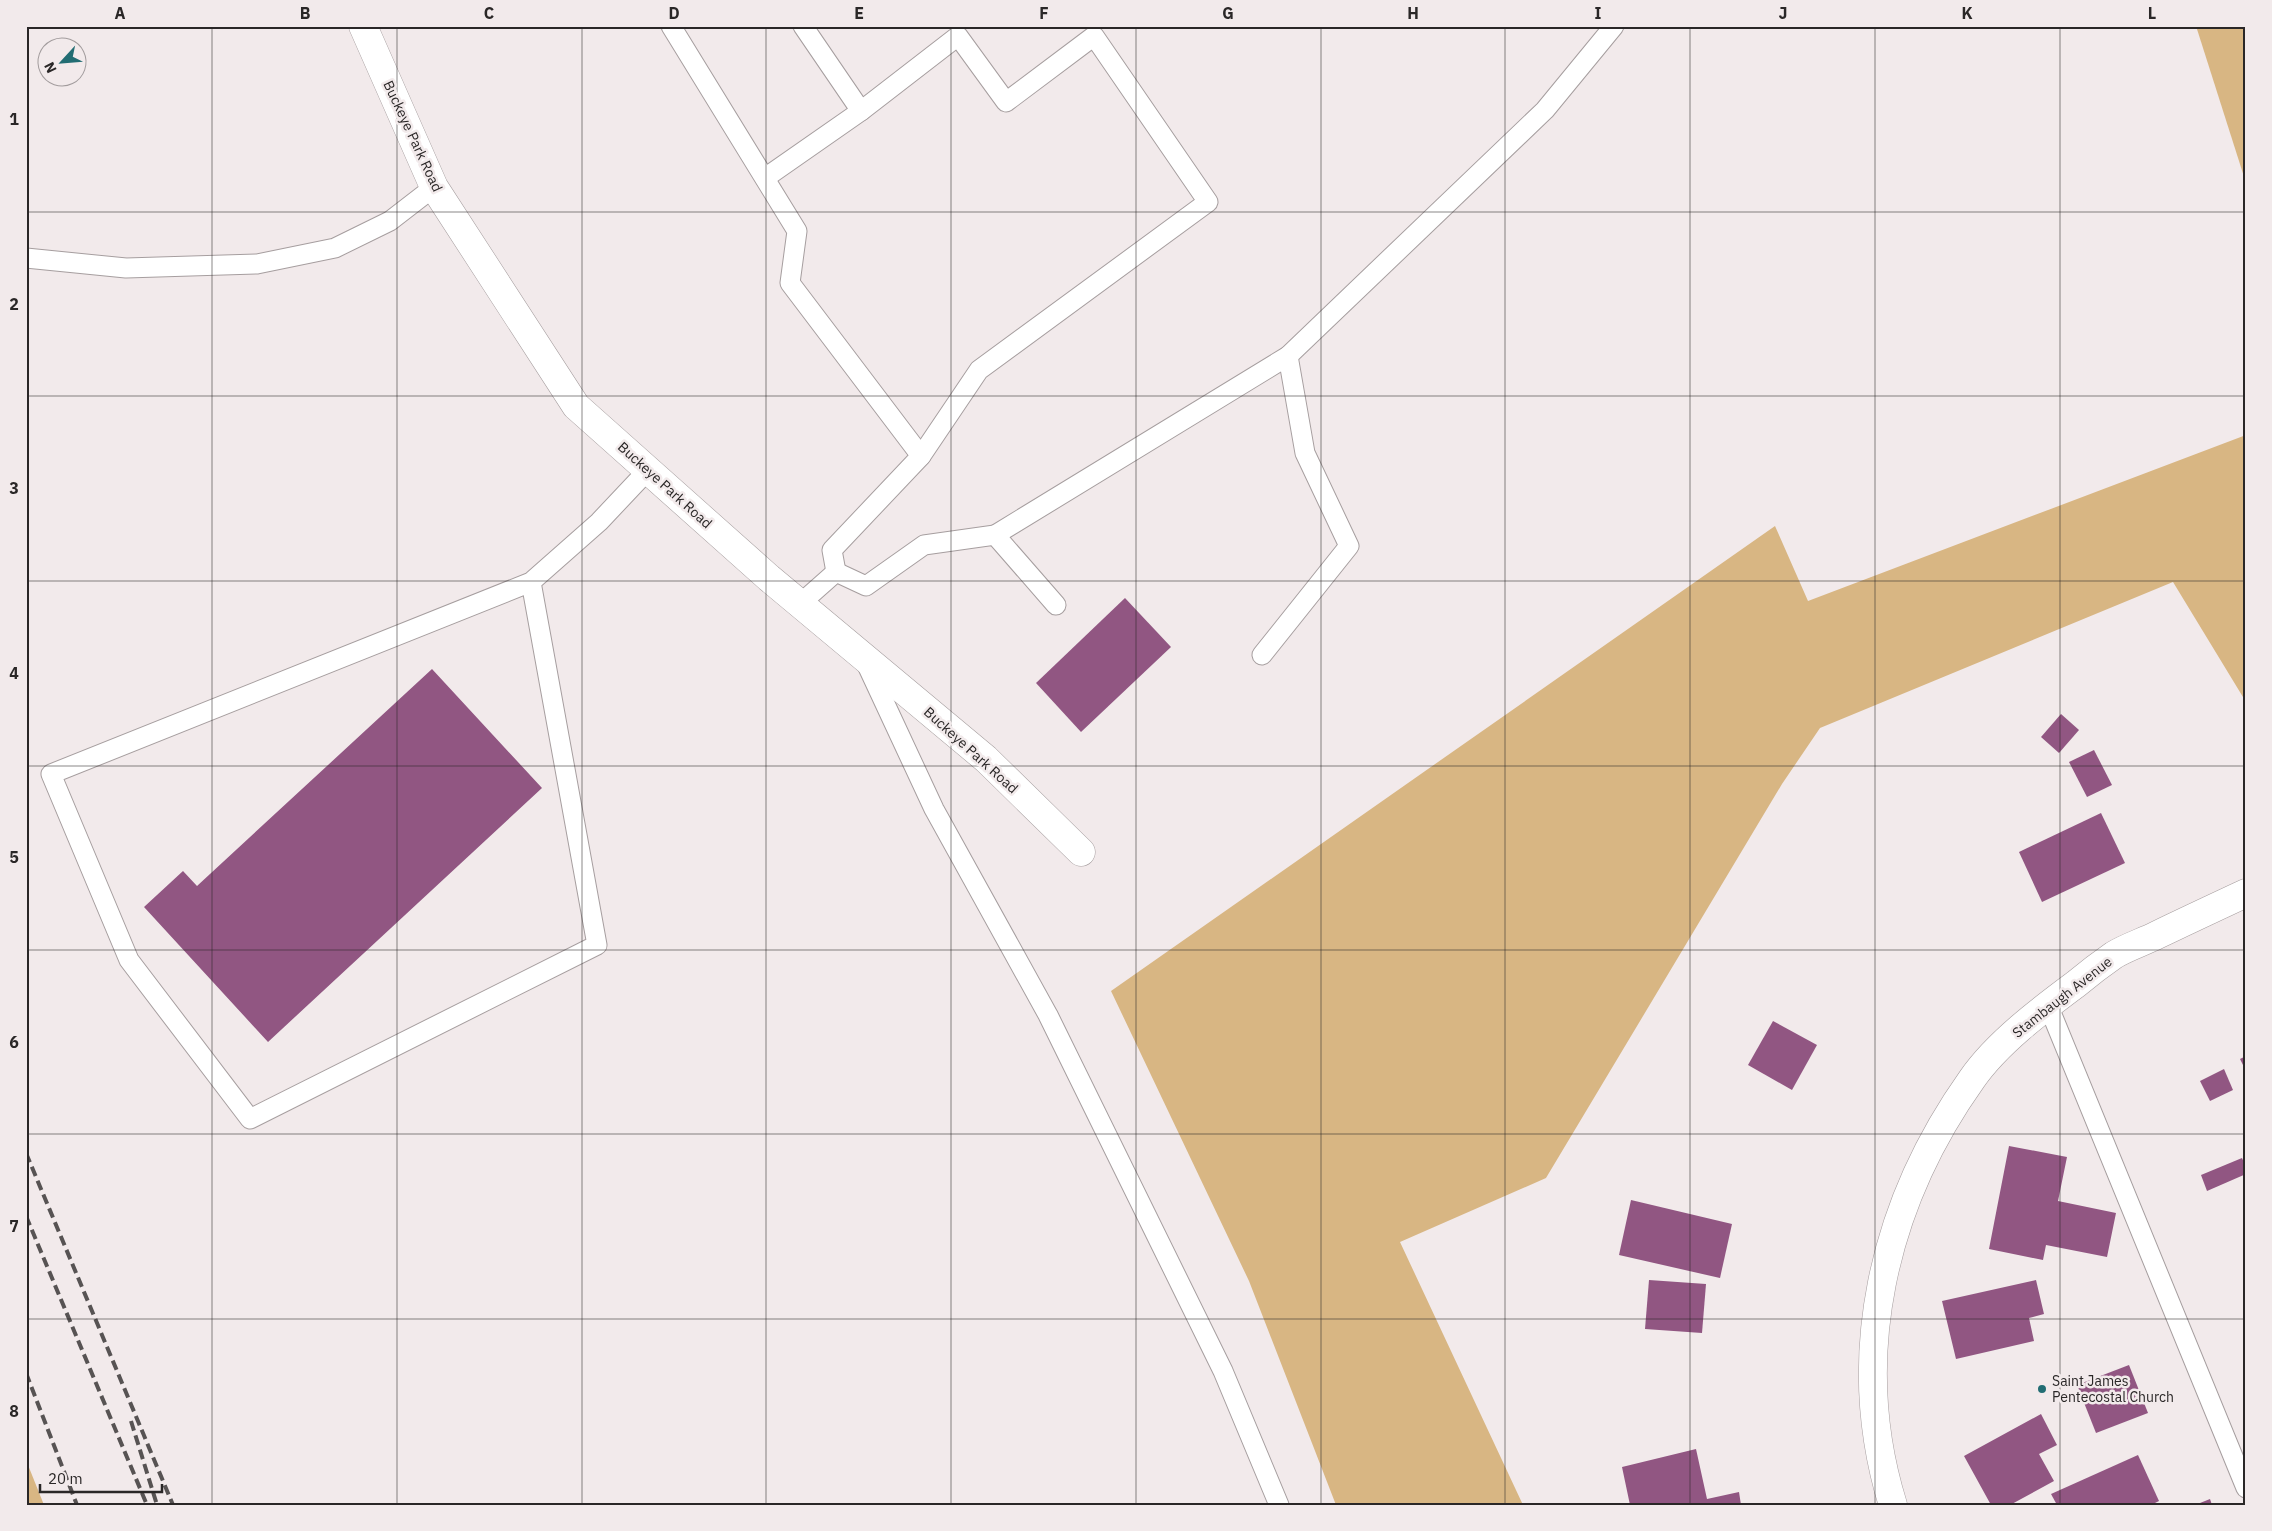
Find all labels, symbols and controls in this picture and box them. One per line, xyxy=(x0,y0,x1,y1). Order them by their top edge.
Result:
text: A xyxy=(115,3,126,23)
text: B xyxy=(300,3,311,23)
text: C xyxy=(484,3,494,23)
text: D xyxy=(668,3,680,23)
text: E xyxy=(854,3,864,23)
text: F xyxy=(1039,3,1049,23)
text: G xyxy=(1222,3,1234,23)
text: H xyxy=(1407,3,1419,23)
text: I xyxy=(1595,3,1602,23)
text: J xyxy=(1779,3,1787,23)
text: K xyxy=(1961,3,1973,23)
text: L xyxy=(2148,3,2156,23)
north arrow xyxy=(38,38,88,88)
text: N xyxy=(40,59,61,76)
street label: Buckeye Park Road xyxy=(379,78,447,194)
text: 1 xyxy=(9,109,19,129)
text: 2 xyxy=(9,294,19,314)
street label: Buckeye Park Road xyxy=(614,438,716,532)
text: 3 xyxy=(9,478,19,498)
text: 4 xyxy=(9,663,19,683)
street label: Buckeye Park Road xyxy=(920,703,1022,797)
text: 5 xyxy=(9,847,19,867)
street label: Stambaugh Avenue xyxy=(2009,952,2116,1042)
text: 6 xyxy=(9,1032,19,1052)
text: 7 xyxy=(9,1216,19,1236)
place label: Saint James Pentecostal Church xyxy=(2052,1372,2174,1406)
marker: Saint James Pentecostal Church xyxy=(2036,1383,2048,1395)
text: 8 xyxy=(9,1401,19,1421)
scale bar xyxy=(40,1461,162,1493)
text: 20 m xyxy=(48,1469,83,1488)

